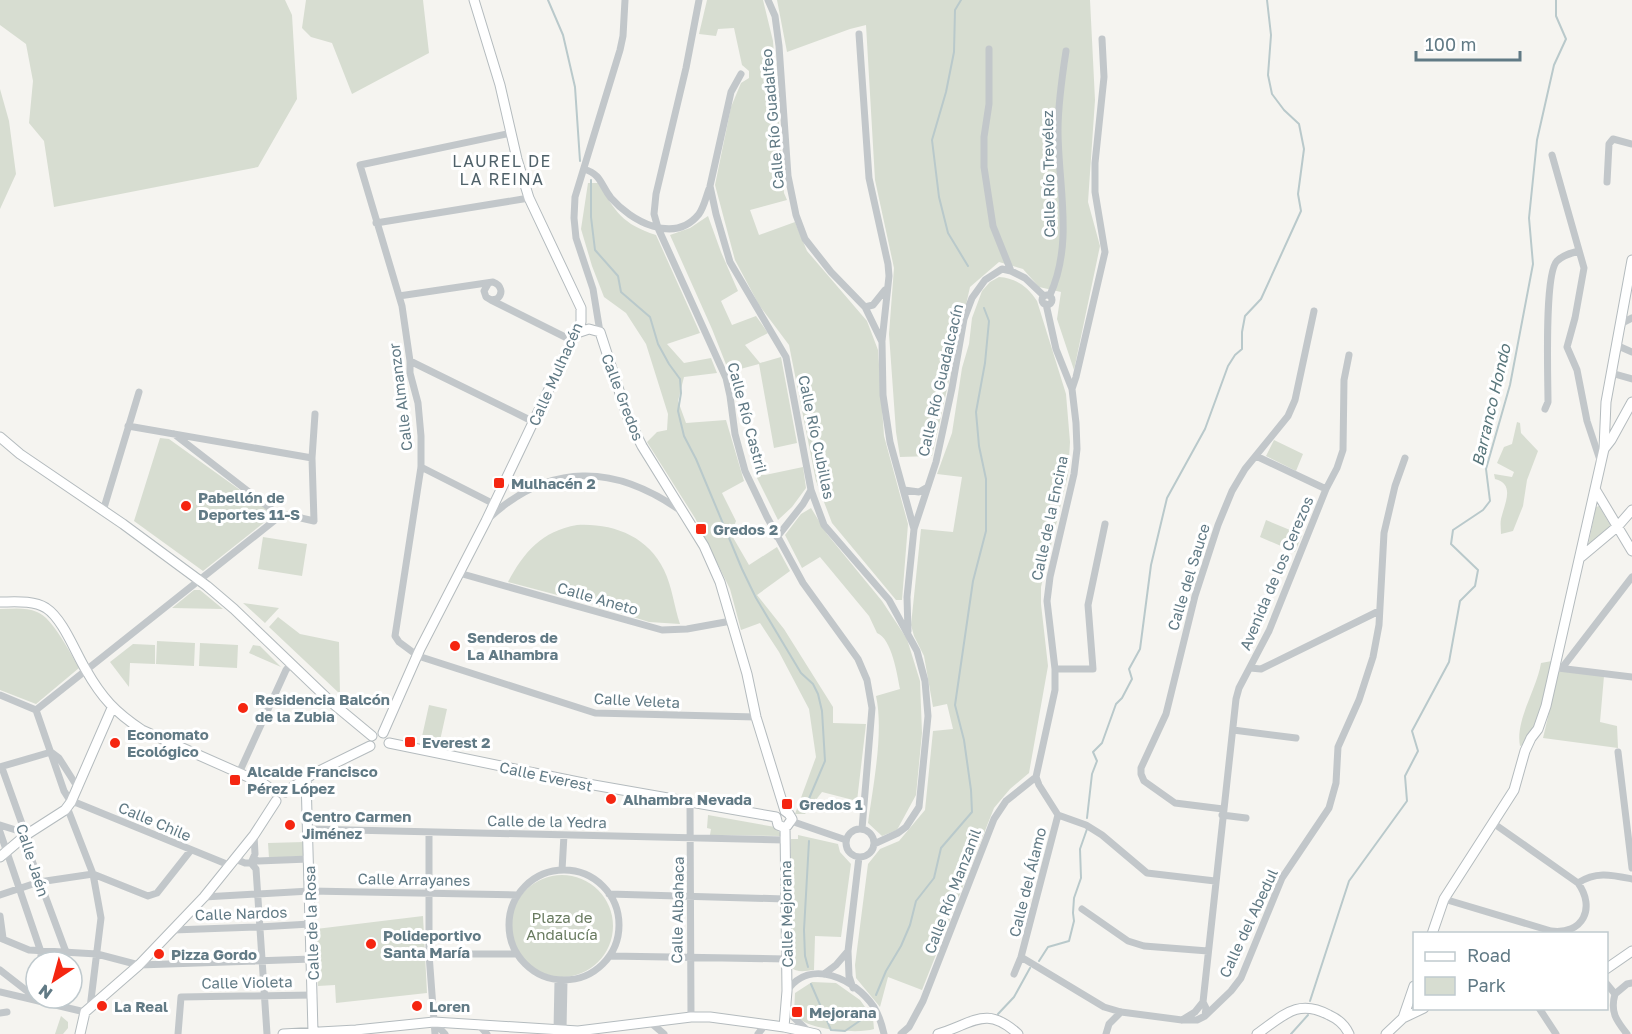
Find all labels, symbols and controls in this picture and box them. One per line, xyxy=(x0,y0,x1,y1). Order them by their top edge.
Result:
scale bar xyxy=(1416,24,1520,62)
text: 100 m xyxy=(1425,33,1476,55)
street label: Calle Río Guadalfeo xyxy=(757,48,787,190)
street label: Calle Río Trevélez xyxy=(1038,110,1058,238)
district label: LAUREL DE LA REINA xyxy=(452,151,552,189)
street label: Calle Río Guadalcacín xyxy=(914,302,966,458)
street label: Calle Mulhacén xyxy=(524,320,586,428)
water label: Barranco Hondo xyxy=(1467,341,1515,468)
street label: Calle Almanzor xyxy=(384,342,416,452)
street label: Calle Gredos xyxy=(598,351,648,443)
street label: Calle Río Castril xyxy=(724,360,772,476)
street label: Calle Río Cubillas xyxy=(795,373,839,501)
street label: Calle de la Encina xyxy=(1027,454,1071,582)
place label: Mulhacén 2 xyxy=(511,474,596,492)
marker: Mulhacén 2 xyxy=(492,476,506,490)
place label: Pabellón de Deportes 11-S xyxy=(198,488,300,523)
street label: Avenida de los Cerezos xyxy=(1235,493,1317,653)
marker: Pabellón de Deportes 11-S xyxy=(179,499,193,513)
place label: Gredos 2 xyxy=(713,520,778,538)
street label: Calle del Sauce xyxy=(1163,521,1213,633)
marker: Gredos 2 xyxy=(694,522,708,536)
street label: Calle Aneto xyxy=(555,578,641,618)
place label: Senderos de La Alhambra xyxy=(467,628,558,663)
marker: Senderos de La Alhambra xyxy=(448,639,462,653)
street label: Calle Veleta xyxy=(593,689,681,711)
place label: Residencia Balcón de la Zubia xyxy=(255,690,390,725)
marker: Residencia Balcón de la Zubia xyxy=(236,701,250,715)
place label: Economato Ecológico xyxy=(127,725,209,760)
place label: Everest 2 xyxy=(422,733,490,751)
marker: Everest 2 xyxy=(403,735,417,749)
marker: Economato Ecológico xyxy=(108,736,122,750)
street label: Calle Everest xyxy=(498,757,594,795)
place label: Alcalde Francisco Pérez López xyxy=(247,762,378,797)
marker: Alcalde Francisco Pérez López xyxy=(228,773,242,787)
place label: Alhambra Nevada xyxy=(623,790,752,808)
marker: Alhambra Nevada xyxy=(604,792,618,806)
place label: Gredos 1 xyxy=(799,795,863,813)
marker: Gredos 1 xyxy=(780,797,794,811)
street label: Calle Chile xyxy=(116,798,194,845)
place label: Centro Carmen Jiménez xyxy=(302,807,411,842)
street label: Calle de la Yedra xyxy=(487,811,607,831)
marker: Centro Carmen Jiménez xyxy=(283,818,297,832)
street label: Calle Jaén xyxy=(13,821,53,899)
street label: Calle del Álamo xyxy=(1005,825,1049,939)
street label: Calle Río Manzanil xyxy=(920,826,984,956)
street label: Calle Albahaca xyxy=(667,856,687,964)
street label: Calle Mejorana xyxy=(776,860,796,968)
street label: Calle de la Rosa xyxy=(300,865,322,981)
street label: Calle del Abedul xyxy=(1215,865,1281,980)
street label: Calle Arrayanes xyxy=(358,869,471,889)
street label: Calle Nardos xyxy=(195,902,287,924)
park label: Plaza de Andalucía xyxy=(526,908,598,943)
place label: Polideportivo Santa María xyxy=(383,926,481,961)
legend xyxy=(1413,932,1608,1010)
marker: Polideportivo Santa María xyxy=(364,937,378,951)
text: Road xyxy=(1467,944,1511,966)
place label: Pizza Gordo xyxy=(171,945,257,963)
marker: Pizza Gordo xyxy=(152,947,166,961)
north arrow xyxy=(24,950,84,1010)
street label: Calle Violeta xyxy=(201,972,293,992)
text: Park xyxy=(1467,974,1506,996)
text: N xyxy=(34,980,56,1004)
place label: La Real xyxy=(114,997,168,1015)
place label: Loren xyxy=(429,997,470,1015)
marker: La Real xyxy=(95,999,109,1013)
marker: Loren xyxy=(410,999,424,1013)
place label: Mejorana xyxy=(809,1003,877,1021)
marker: Mejorana xyxy=(790,1005,804,1019)

